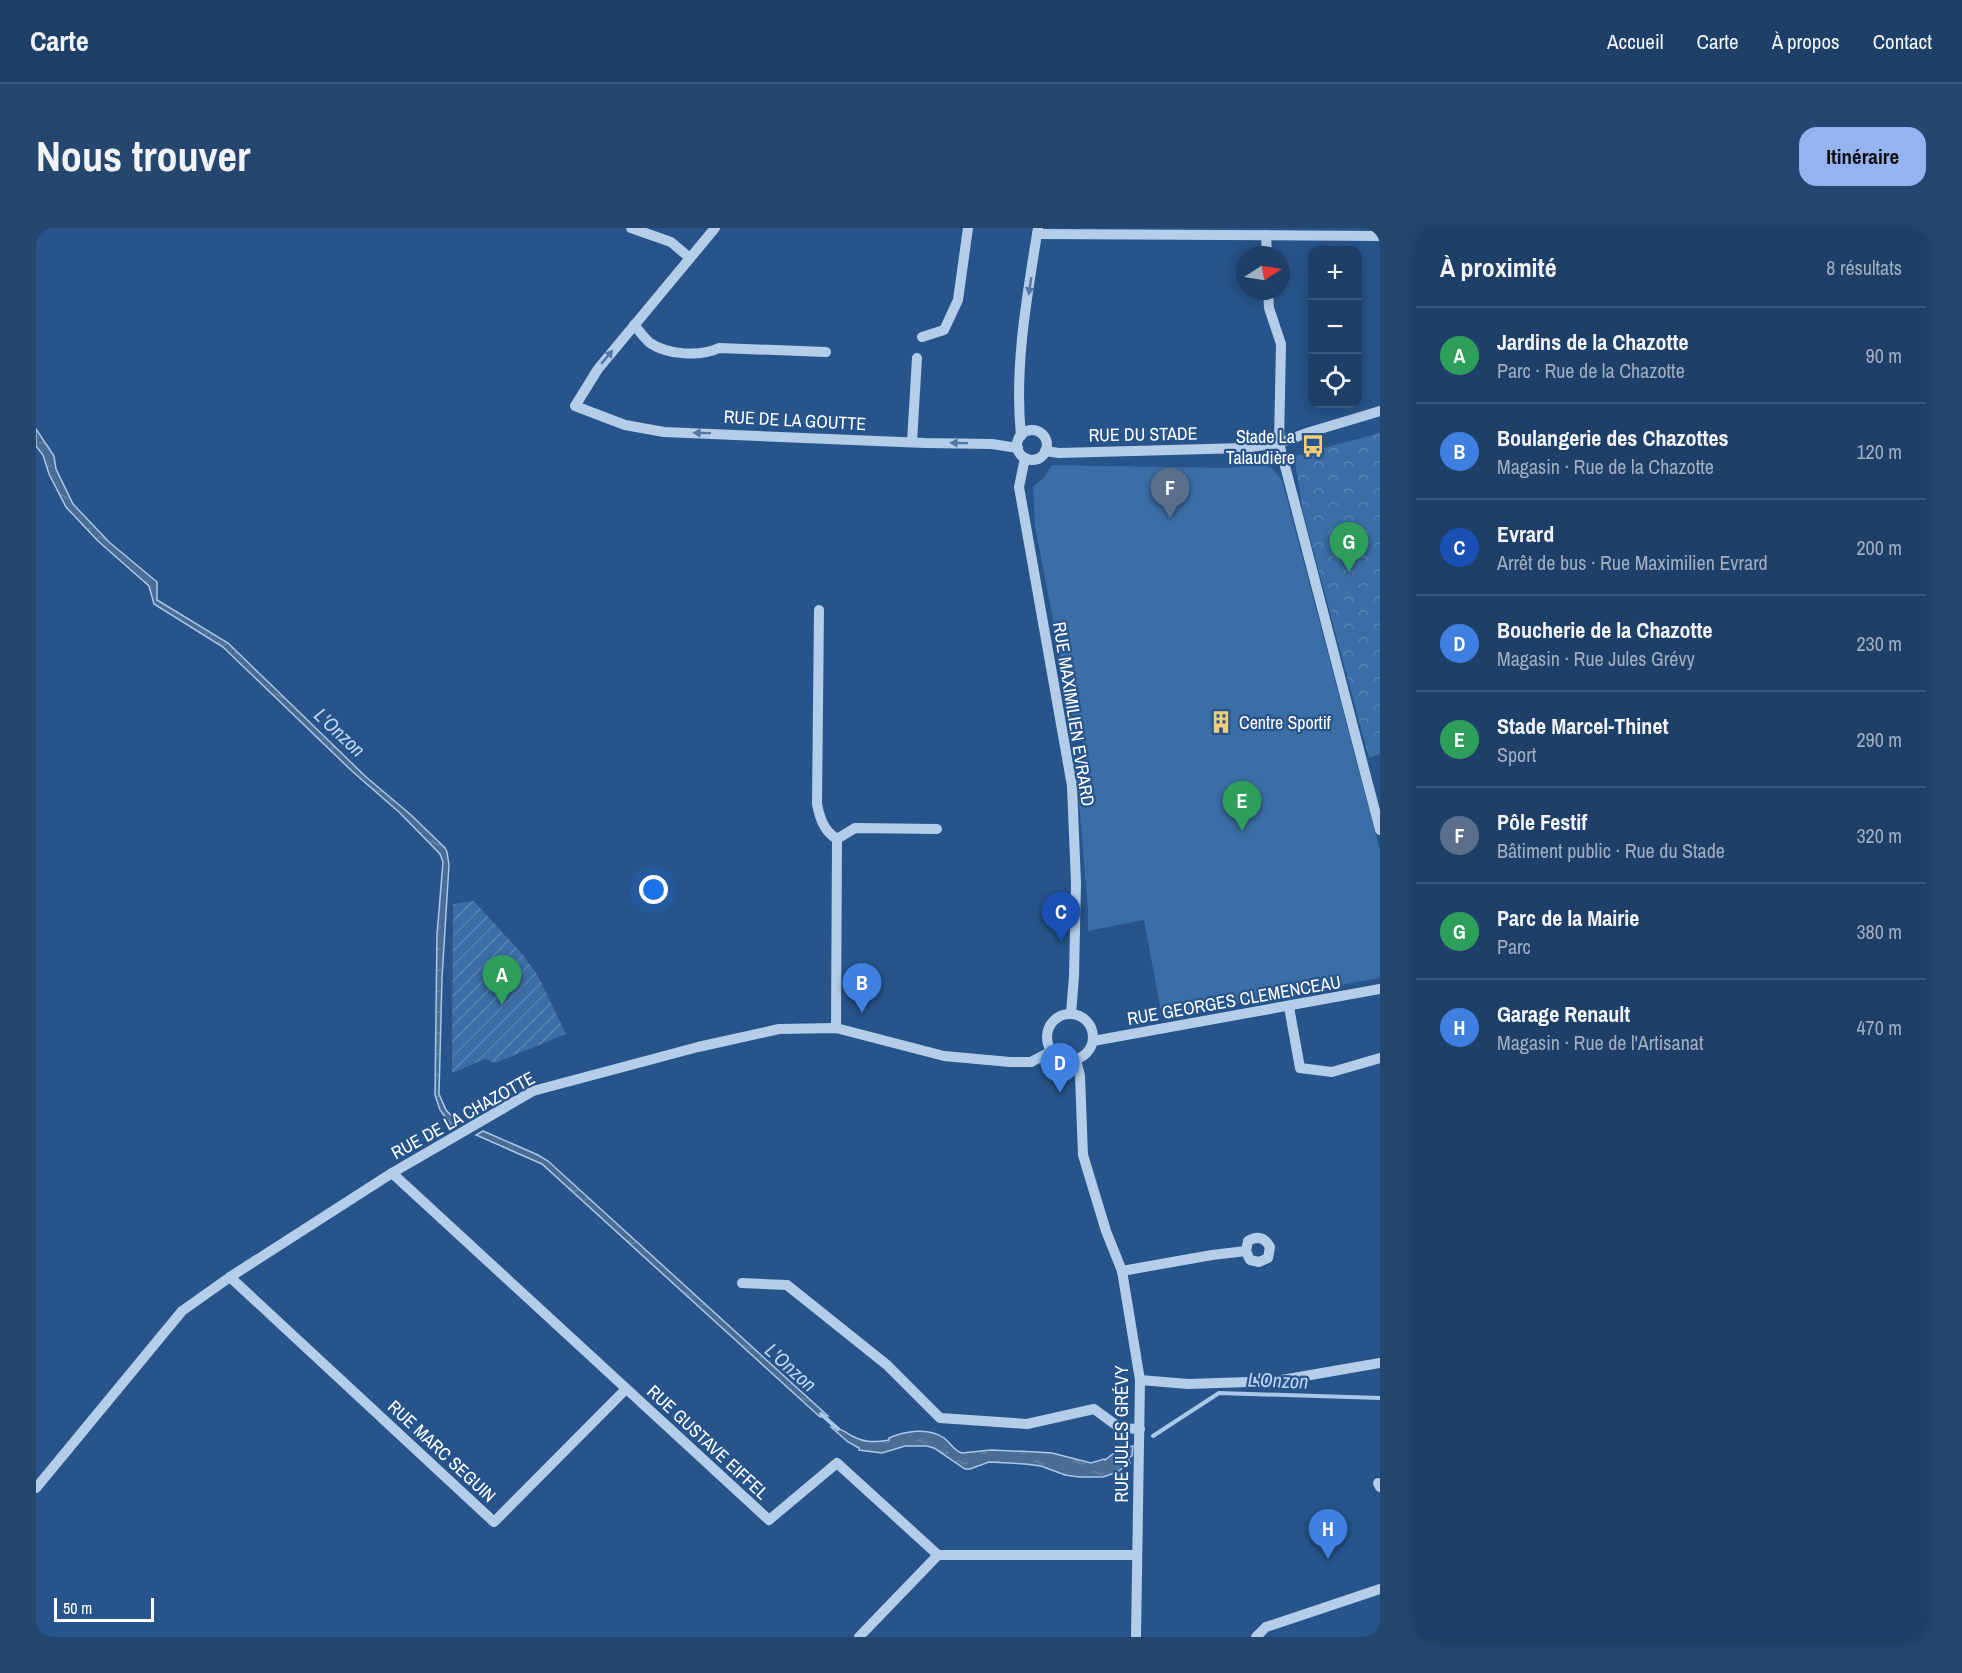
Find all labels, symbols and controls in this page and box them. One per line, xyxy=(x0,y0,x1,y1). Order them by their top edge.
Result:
text: Carte xyxy=(30,22,89,60)
text: Accueil xyxy=(1607,27,1664,56)
text: Carte xyxy=(1697,27,1739,56)
text: À propos xyxy=(1772,27,1840,56)
text: Contact xyxy=(1873,27,1932,56)
button: Itinéraire xyxy=(1799,127,1926,186)
text: Nous trouver xyxy=(36,128,250,184)
north arrow xyxy=(1236,246,1290,300)
map controls xyxy=(1308,246,1362,408)
button: + xyxy=(1308,246,1362,300)
text: À proximité xyxy=(1440,250,1557,285)
text: 8 résultats xyxy=(1826,254,1902,281)
one-way arrow xyxy=(1025,277,1034,296)
button: − xyxy=(1308,300,1362,354)
text: Jardins de la Chazotte xyxy=(1497,327,1689,357)
text: A xyxy=(1454,342,1465,369)
text: 90 m xyxy=(1866,342,1902,369)
one-way arrow xyxy=(600,350,613,365)
button: locate xyxy=(1308,354,1362,408)
text: Parc · Rue de la Chazotte xyxy=(1497,357,1685,384)
street label: RUE DE LA GOUTTE xyxy=(723,404,867,436)
street label: RUE DU STADE xyxy=(1088,421,1198,447)
text: Boulangerie des Chazottes xyxy=(1497,423,1729,453)
place label: Stade La Talaudière xyxy=(1226,424,1295,470)
one-way arrow xyxy=(692,428,711,437)
bus stop icon: Stade La Talaudière xyxy=(1300,433,1326,459)
text: B xyxy=(1454,438,1465,465)
text: 120 m xyxy=(1856,438,1902,465)
one-way arrow xyxy=(950,439,969,448)
text: Magasin · Rue de la Chazotte xyxy=(1497,453,1714,480)
pin: F xyxy=(1150,468,1190,518)
text: Evrard xyxy=(1497,519,1554,549)
pin: G xyxy=(1330,522,1368,572)
text: C xyxy=(1454,534,1465,561)
text: 200 m xyxy=(1856,534,1902,561)
text: Arrêt de bus · Rue Maximilien Evrard xyxy=(1497,549,1768,576)
text: Boucherie de la Chazotte xyxy=(1497,615,1713,645)
street label: RUE MAXIMILIEN EVRARD xyxy=(1047,620,1101,808)
text: D xyxy=(1454,630,1465,657)
text: 230 m xyxy=(1856,630,1902,657)
text: Magasin · Rue Jules Grévy xyxy=(1497,645,1695,672)
water label: L'Onzon xyxy=(309,701,371,763)
building icon: Centre Sportif xyxy=(1208,709,1234,735)
place label: Centre Sportif xyxy=(1239,710,1332,735)
text: Stade Marcel-Thinet xyxy=(1497,711,1668,741)
text: E xyxy=(1454,726,1465,753)
text: 290 m xyxy=(1856,726,1902,753)
text: Sport xyxy=(1497,741,1536,768)
pin: E xyxy=(1222,782,1262,831)
text: Pôle Festif xyxy=(1497,807,1587,837)
text: F xyxy=(1454,822,1465,849)
text: 320 m xyxy=(1856,822,1902,849)
text: Bâtiment public · Rue du Stade xyxy=(1497,837,1725,864)
your location xyxy=(639,875,668,904)
pin: C xyxy=(1042,892,1080,942)
text: Parc de la Mairie xyxy=(1497,903,1639,933)
text: G xyxy=(1453,918,1466,945)
text: 380 m xyxy=(1856,918,1902,945)
text: Parc xyxy=(1497,933,1531,960)
pin: A xyxy=(482,956,522,1005)
pin: B xyxy=(842,964,882,1013)
street label: RUE GEORGES CLEMENCEAU xyxy=(1125,969,1343,1031)
text: Garage Renault xyxy=(1497,999,1630,1029)
text: H xyxy=(1454,1014,1465,1041)
text: 470 m xyxy=(1856,1014,1902,1041)
text: Magasin · Rue de l'Artisanat xyxy=(1497,1029,1703,1056)
pin: D xyxy=(1040,1044,1080,1093)
street label: RUE DE LA CHAZOTTE xyxy=(387,1065,539,1165)
water label: L'Onzon xyxy=(759,1337,823,1397)
street label: RUE JULES GRÉVY xyxy=(1109,1365,1134,1502)
water label: L'Onzon xyxy=(1247,1365,1309,1395)
street label: RUE GUSTAVE EIFFEL xyxy=(642,1379,774,1505)
street label: RUE MARC SEGUIN xyxy=(382,1394,502,1508)
pin: H xyxy=(1308,1510,1348,1559)
scale bar xyxy=(54,1595,154,1622)
text: 50 m xyxy=(63,1597,92,1619)

